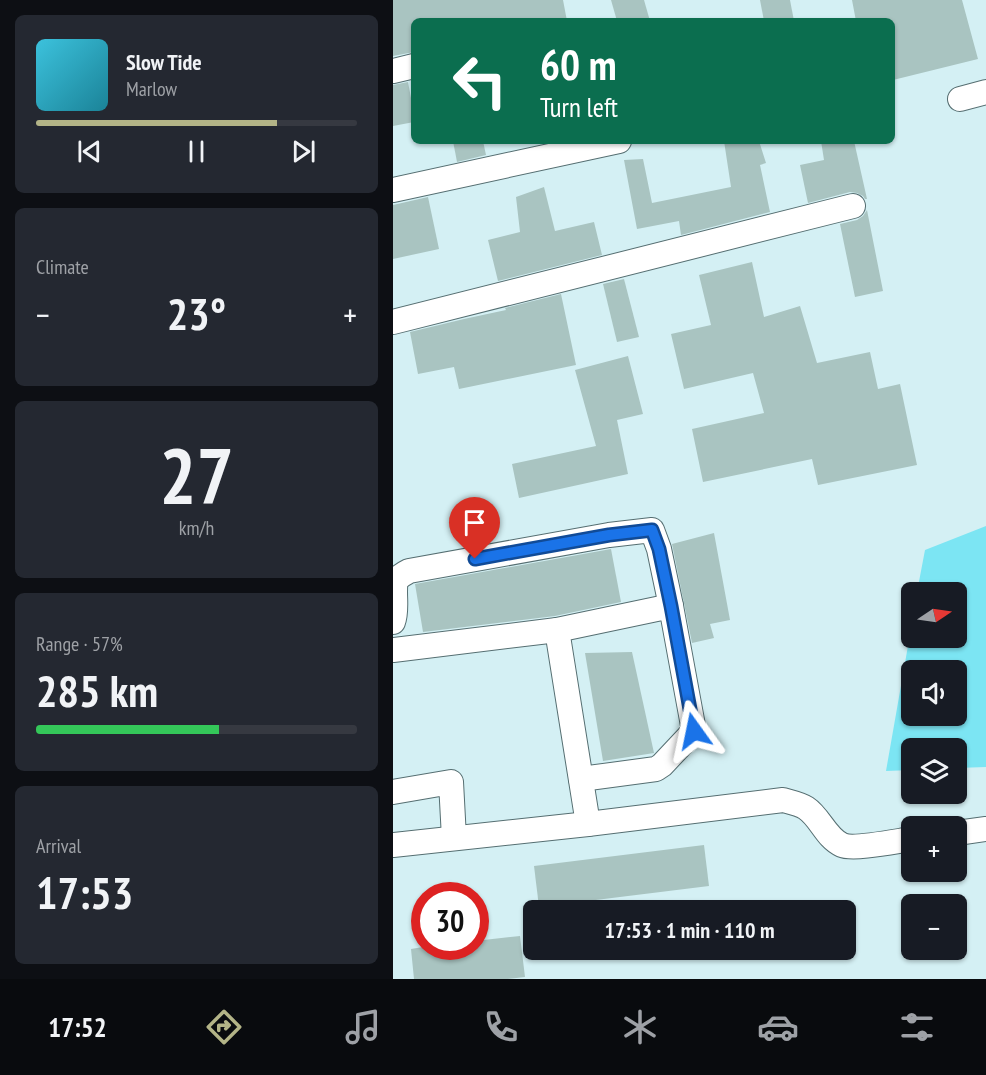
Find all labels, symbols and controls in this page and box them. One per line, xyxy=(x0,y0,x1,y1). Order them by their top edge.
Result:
text: 60 m xyxy=(540,37,617,92)
icon: left xyxy=(441,42,519,120)
text: Slow Tide xyxy=(126,48,202,76)
text: Marlow xyxy=(126,76,177,102)
text: Turn left xyxy=(540,90,618,124)
icon: previous xyxy=(73,135,106,168)
icon: pause xyxy=(180,135,213,168)
icon: next xyxy=(287,135,320,168)
text: Climate xyxy=(36,254,89,280)
text: 23° xyxy=(167,284,226,342)
text: − xyxy=(36,293,50,336)
text: + xyxy=(343,293,357,336)
text: 27 xyxy=(159,425,234,526)
pin xyxy=(449,497,500,559)
icon: arrive xyxy=(458,506,491,539)
text: km/h xyxy=(179,515,214,541)
north arrow xyxy=(901,582,967,648)
map controls xyxy=(901,582,967,960)
text: Range · 57% xyxy=(36,631,123,657)
button: sound xyxy=(901,660,967,726)
text: 285 km xyxy=(36,661,158,719)
position arrow xyxy=(662,699,726,763)
button: layers xyxy=(901,738,967,804)
button: + xyxy=(901,816,967,882)
text: Arrival xyxy=(36,833,81,859)
text: 17:53 xyxy=(36,863,133,921)
speed limit sign: 30 xyxy=(411,882,489,960)
button: − xyxy=(901,894,967,960)
text: 17:53 · 1 min · 110 m xyxy=(604,916,775,944)
icon: directions xyxy=(203,1006,245,1048)
icon: music xyxy=(342,1006,384,1048)
icon: phone xyxy=(480,1006,522,1048)
icon: climate xyxy=(619,1006,661,1048)
icon: car xyxy=(757,1006,799,1048)
icon: filters xyxy=(896,1006,938,1048)
text: 17:52 xyxy=(48,1010,107,1044)

